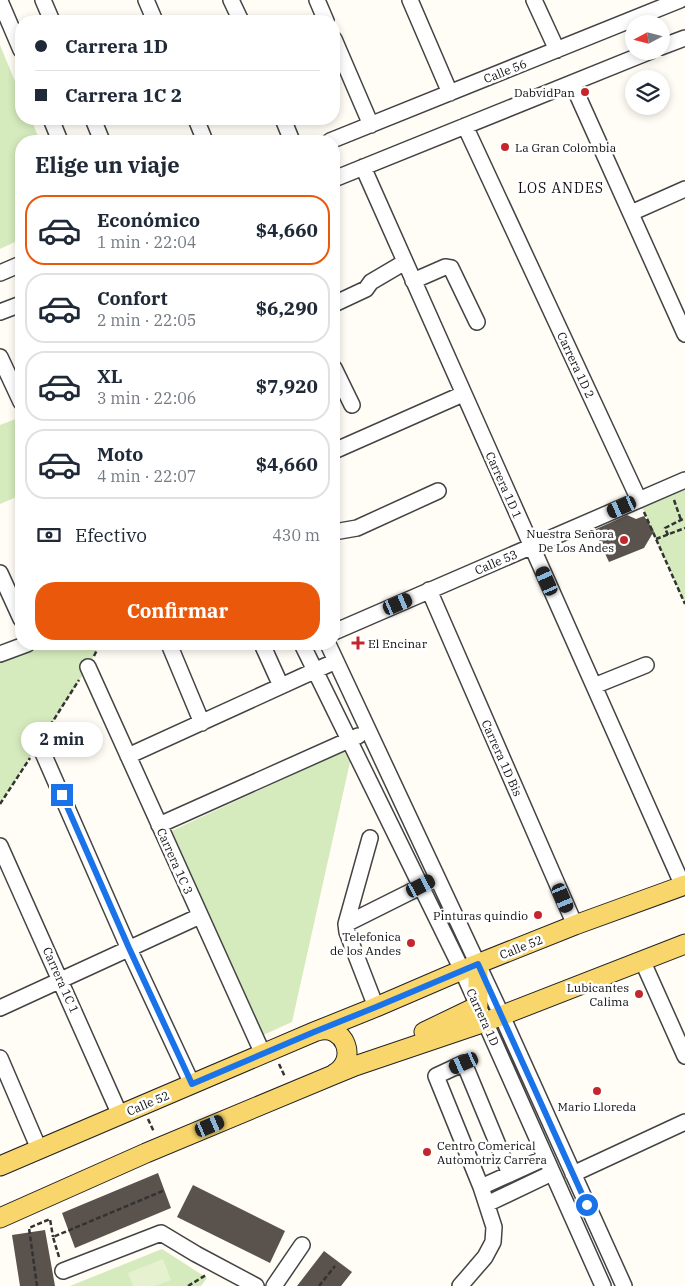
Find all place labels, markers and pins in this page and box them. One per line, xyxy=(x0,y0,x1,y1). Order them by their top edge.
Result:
place label: DabvidPan xyxy=(514,85,575,100)
marker: DabvidPan xyxy=(579,86,591,98)
place label: La Gran Colombia xyxy=(515,140,617,155)
marker: La Gran Colombia xyxy=(499,141,511,153)
place label: Nuestra Señora De Los Andes xyxy=(526,526,614,555)
marker: Nuestra Señora De Los Andes xyxy=(618,534,630,546)
place label: El Encinar xyxy=(368,636,428,651)
marker: El Encinar xyxy=(352,637,364,649)
place label: Pinturas quindio xyxy=(433,908,528,923)
marker: Pinturas quindio xyxy=(532,909,544,921)
place label: Telefonica de los Andes xyxy=(330,929,401,958)
marker: Telefonica de los Andes xyxy=(405,937,417,949)
place label: Lubicantes Calima xyxy=(567,980,629,1009)
marker: Lubicantes Calima xyxy=(633,988,645,1000)
marker: Mario Lloreda xyxy=(591,1085,603,1097)
place label: Mario Lloreda xyxy=(558,1099,637,1114)
place label: Centro Comerical Automotriz Carrera xyxy=(437,1138,547,1167)
marker: Centro Comerical Automotriz Carrera xyxy=(421,1146,433,1158)

